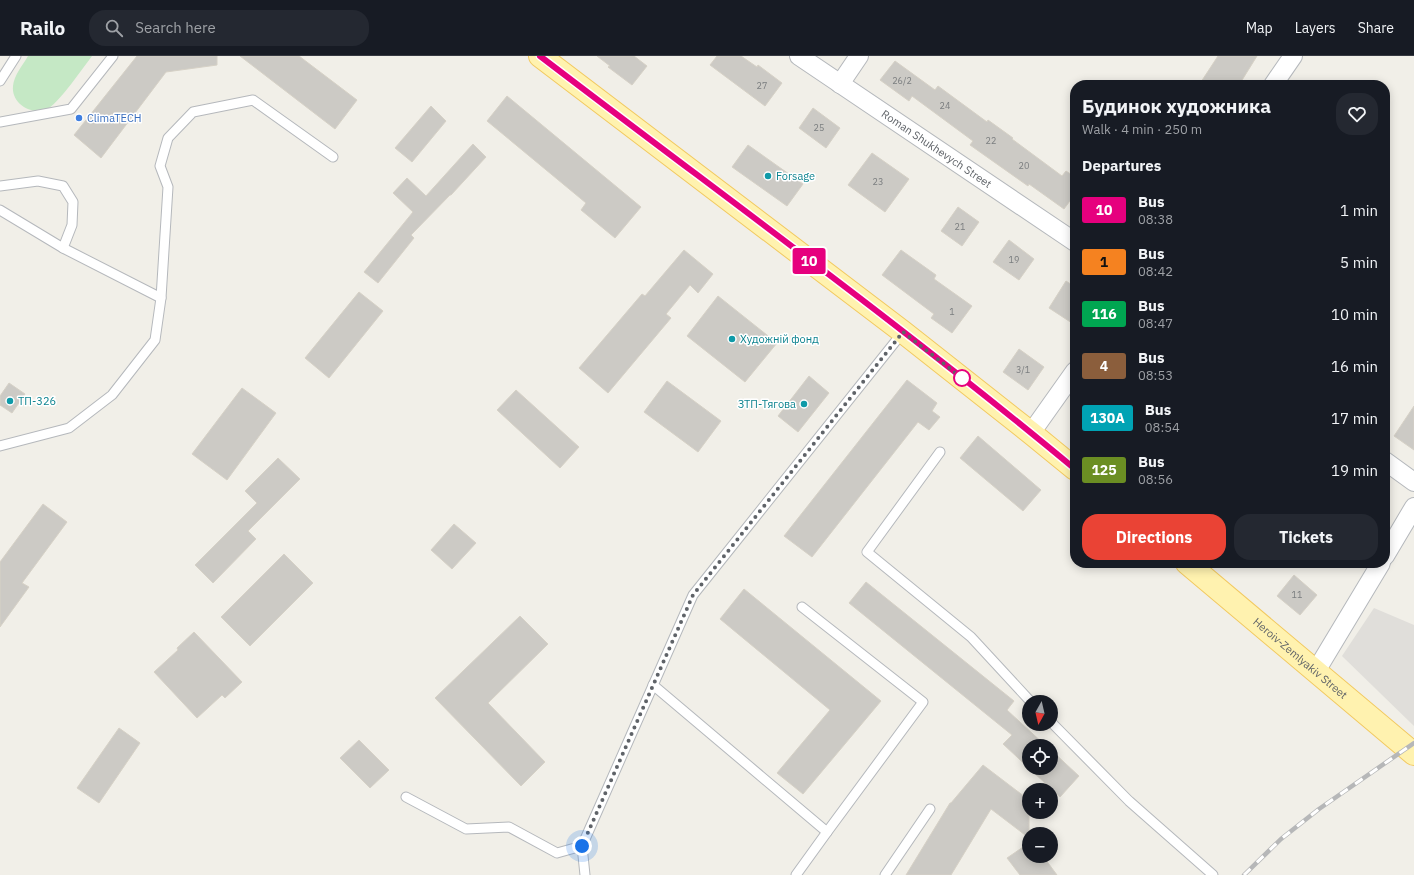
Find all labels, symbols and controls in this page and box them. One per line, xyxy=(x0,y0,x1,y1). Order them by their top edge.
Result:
search box xyxy=(89,10,369,46)
text: Railo xyxy=(20,16,65,40)
icon: search xyxy=(103,17,125,39)
text: Search here xyxy=(135,18,216,37)
text: Map xyxy=(1246,19,1273,37)
text: Layers xyxy=(1295,19,1336,37)
text: Share xyxy=(1358,19,1394,37)
house number: 26/2 xyxy=(892,75,912,86)
house number: 27 xyxy=(757,80,767,91)
button: heart xyxy=(1336,93,1378,135)
text: Будинок художника xyxy=(1082,94,1271,118)
house number: 24 xyxy=(940,100,950,111)
street label: Roman Shukhevych Street xyxy=(879,107,994,191)
place label: ClimaTECH xyxy=(87,111,142,125)
marker: ClimaTECH xyxy=(74,113,84,123)
text: Walk · 4 min · 250 m xyxy=(1082,121,1202,138)
house number: 25 xyxy=(814,122,824,133)
house number: 22 xyxy=(986,135,996,146)
text: Departures xyxy=(1082,156,1161,175)
house number: 20 xyxy=(1019,160,1029,171)
place label: Forsage xyxy=(776,169,815,183)
marker: Forsage xyxy=(763,171,773,181)
house number: 23 xyxy=(873,176,883,187)
text: Bus xyxy=(1138,192,1165,211)
text: 10 xyxy=(1096,201,1112,219)
text: 1 min xyxy=(1340,201,1378,220)
text: 08:38 xyxy=(1138,211,1173,228)
house number: 21 xyxy=(955,221,965,232)
text: Bus xyxy=(1138,244,1165,263)
line badge: 10 xyxy=(791,248,827,274)
text: 10 xyxy=(801,252,817,270)
text: 1 xyxy=(1100,253,1108,271)
text: 5 min xyxy=(1340,253,1378,272)
house number: 19 xyxy=(1009,254,1019,265)
text: 08:42 xyxy=(1138,263,1173,280)
text: Bus xyxy=(1138,296,1165,315)
text: 116 xyxy=(1091,305,1117,323)
text: 10 min xyxy=(1331,305,1378,324)
house number: 1 xyxy=(949,306,955,317)
text: 08:47 xyxy=(1138,315,1173,332)
place label: Художній фонд xyxy=(740,332,819,346)
marker: Художній фонд xyxy=(727,334,737,344)
text: Bus xyxy=(1138,348,1165,367)
text: 4 xyxy=(1100,357,1108,375)
text: 16 min xyxy=(1331,357,1378,376)
house number: 3/1 xyxy=(1016,364,1030,375)
text: 08:53 xyxy=(1138,367,1173,384)
unlabelled marker xyxy=(953,369,971,387)
place label: ТП-326 xyxy=(18,394,56,408)
marker: ТП-326 xyxy=(5,396,15,406)
place label: ЗТП-Тягова xyxy=(738,397,796,411)
marker: ЗТП-Тягова xyxy=(799,399,809,409)
text: Bus xyxy=(1145,400,1171,419)
text: 130А xyxy=(1090,409,1125,427)
text: 17 min xyxy=(1331,409,1378,428)
text: 08:54 xyxy=(1145,419,1180,436)
text: Bus xyxy=(1138,452,1165,471)
text: 125 xyxy=(1091,461,1117,479)
text: 19 min xyxy=(1331,461,1378,480)
text: 08:56 xyxy=(1138,471,1173,488)
button: Directions xyxy=(1082,514,1226,560)
button: Tickets xyxy=(1234,514,1378,560)
house number: 11 xyxy=(1292,589,1302,600)
street label: Heroiv-Zemlyakiv Street xyxy=(1250,615,1350,702)
north arrow xyxy=(1022,695,1058,731)
map controls xyxy=(1022,695,1058,863)
button: locate xyxy=(1022,739,1058,775)
button: + xyxy=(1022,783,1058,819)
button: − xyxy=(1022,827,1058,863)
your location xyxy=(572,836,592,856)

